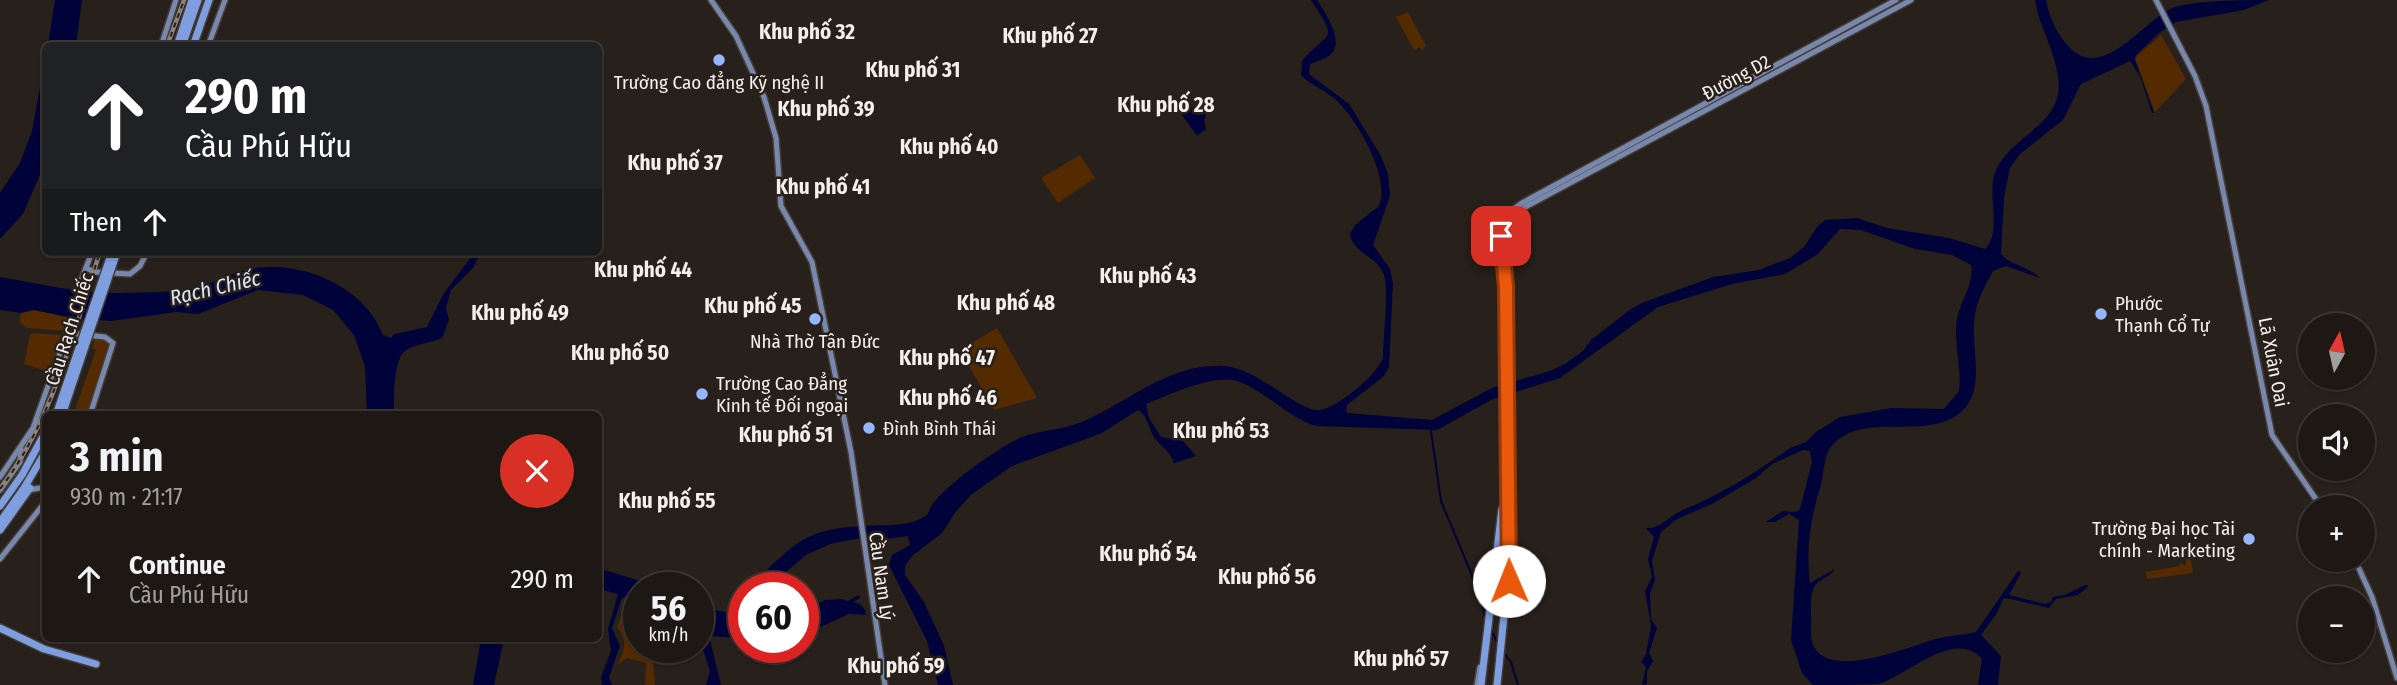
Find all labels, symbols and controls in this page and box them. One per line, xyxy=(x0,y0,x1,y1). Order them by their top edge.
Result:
district label: Khu phố 32 xyxy=(759,17,855,45)
district label: Khu phố 27 xyxy=(1002,21,1098,49)
street label: Đường D2 xyxy=(1698,50,1774,105)
marker: Trường Cao đẳng Kỹ nghệ II xyxy=(711,52,727,68)
district label: Khu phố 31 xyxy=(866,55,960,83)
text: 290 m xyxy=(185,67,307,126)
icon: ahead xyxy=(70,70,161,161)
place label: Trường Cao đẳng Kỹ nghệ II xyxy=(614,71,824,94)
district label: Khu phố 28 xyxy=(1117,90,1215,118)
district label: Khu phố 39 xyxy=(777,94,875,122)
text: Cầu Phú Hữu xyxy=(185,127,352,165)
district label: Khu phố 40 xyxy=(900,132,998,160)
district label: Khu phố 37 xyxy=(627,148,723,176)
district label: Khu phố 41 xyxy=(776,172,870,200)
icon: ahead xyxy=(136,203,174,241)
pin xyxy=(1471,206,1531,266)
text: Then xyxy=(70,207,122,238)
icon: arrive xyxy=(1482,217,1520,255)
district label: Khu phố 44 xyxy=(594,255,692,283)
district label: Khu phố 43 xyxy=(1100,261,1197,289)
water label: Rạch Chiếc xyxy=(167,265,264,311)
street label: Cầu Rạch Chiếc xyxy=(40,270,98,388)
district label: Khu phố 48 xyxy=(957,288,1055,316)
district label: Khu phố 45 xyxy=(704,291,802,319)
place label: Phước Thạnh Cổ Tự xyxy=(2115,292,2210,337)
district label: Khu phố 49 xyxy=(471,298,569,326)
marker: Phước Thạnh Cổ Tự xyxy=(2093,306,2109,322)
marker: Nhà Thờ Tân Đức xyxy=(807,311,823,327)
north arrow xyxy=(2298,313,2375,390)
map controls xyxy=(2298,313,2375,663)
street label: Lã Xuân Oai xyxy=(2254,315,2293,409)
place label: Nhà Thờ Tân Đức xyxy=(750,330,880,353)
district label: Khu phố 50 xyxy=(571,338,669,366)
district label: Khu phố 47 xyxy=(899,343,995,371)
place label: Trường Cao Đẳng Kinh tế Đối ngoại xyxy=(716,372,848,417)
district label: Khu phố 46 xyxy=(899,383,997,411)
marker: Trường Cao Đẳng Kinh tế Đối ngoại xyxy=(694,386,710,402)
button: sound xyxy=(2298,404,2375,481)
district label: Khu phố 53 xyxy=(1173,416,1269,444)
place label: Đình Bình Thái xyxy=(883,417,996,440)
district label: Khu phố 51 xyxy=(739,420,833,448)
marker: Đình Bình Thái xyxy=(861,420,877,436)
text: 3 min xyxy=(70,432,164,482)
button: close xyxy=(500,434,574,508)
text: 930 m · 21:17 xyxy=(70,483,183,511)
district label: Khu phố 55 xyxy=(619,486,715,514)
button: + xyxy=(2298,495,2375,572)
place label: Trường Đại học Tài chính - Marketing xyxy=(2092,517,2235,562)
street label: Cầu Nam Lý xyxy=(864,531,899,622)
marker: Trường Đại học Tài chính - Marketing xyxy=(2241,531,2257,547)
district label: Khu phố 54 xyxy=(1099,539,1197,567)
position arrow xyxy=(1472,544,1546,618)
text: Continue xyxy=(129,550,226,581)
icon: ahead xyxy=(70,560,108,598)
district label: Khu phố 56 xyxy=(1218,562,1316,590)
text: 290 m xyxy=(510,564,574,595)
speed limit sign: 60 xyxy=(728,572,819,663)
text: Cầu Phú Hữu xyxy=(129,581,249,609)
button: − xyxy=(2298,586,2375,663)
text: 56 xyxy=(651,587,686,629)
text: km/h xyxy=(648,624,689,646)
district label: Khu phố 57 xyxy=(1353,644,1449,672)
district label: Khu phố 59 xyxy=(847,651,945,679)

